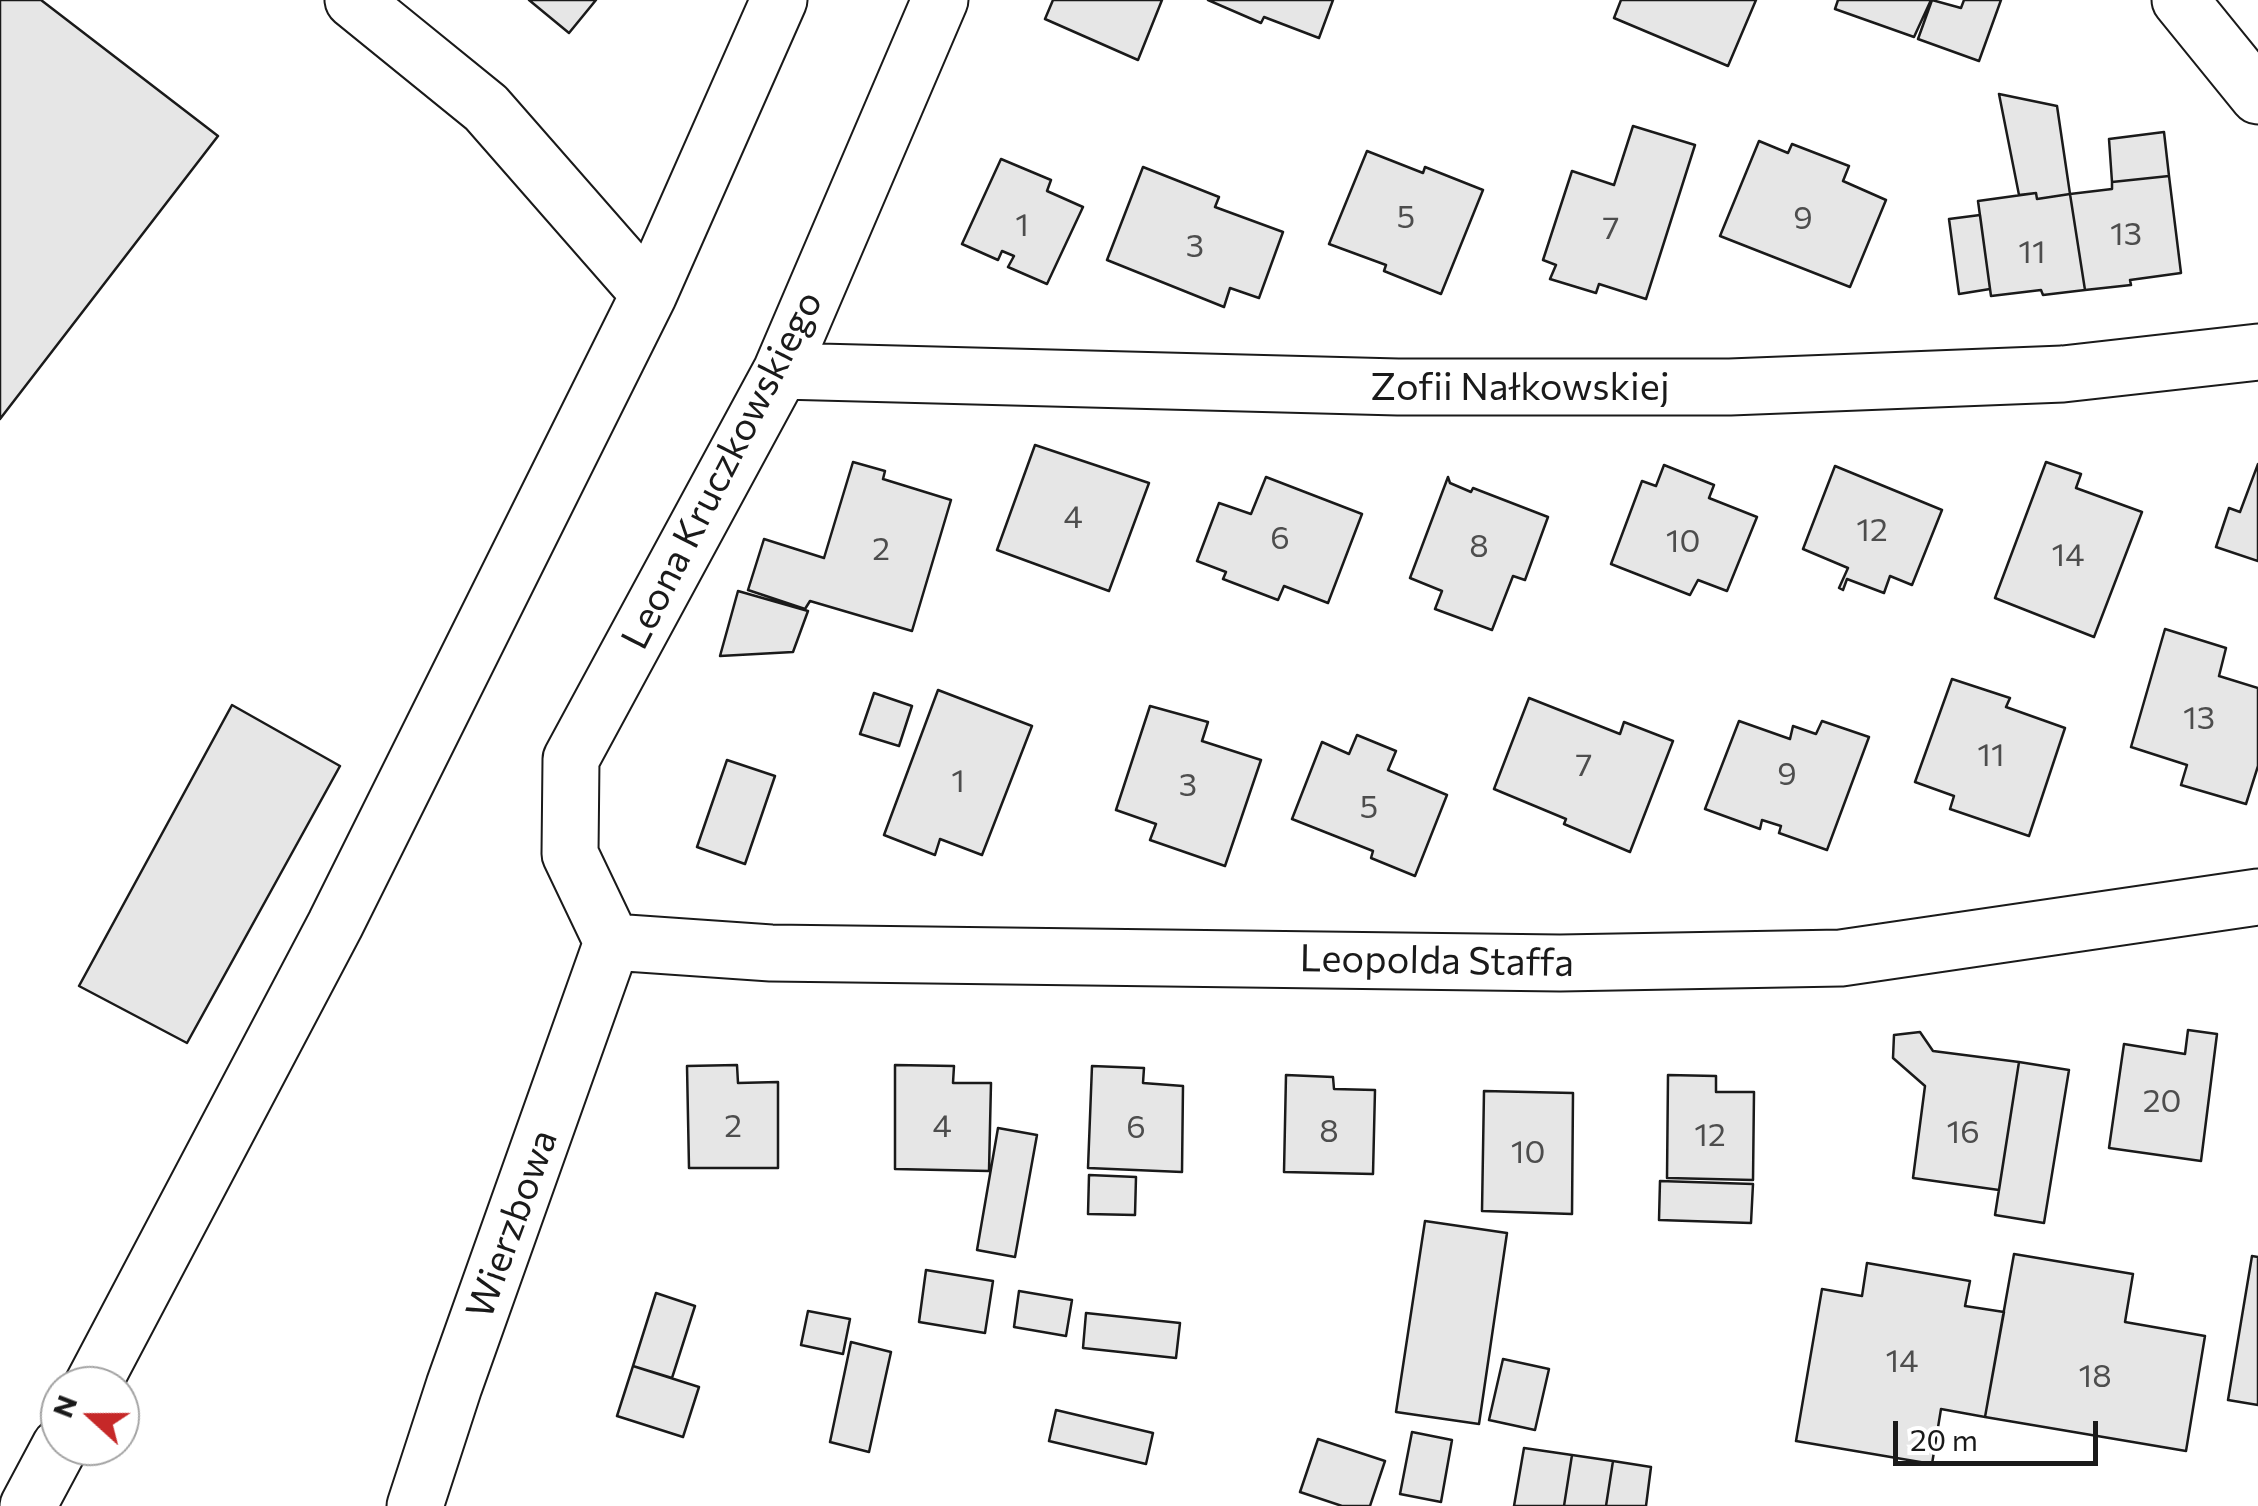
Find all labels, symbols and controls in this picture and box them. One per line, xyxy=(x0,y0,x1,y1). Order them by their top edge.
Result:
house number: 5 xyxy=(1397,198,1415,236)
house number: 9 xyxy=(1793,199,1813,237)
house number: 1 xyxy=(1015,206,1029,244)
house number: 7 xyxy=(1603,209,1619,247)
house number: 13 xyxy=(2110,215,2142,253)
house number: 3 xyxy=(1186,227,1204,265)
house number: 11 xyxy=(2018,233,2046,271)
street label: Leona Kruczkowskiego xyxy=(612,283,832,657)
street label: Zofii Nałkowskiej xyxy=(1370,364,1670,410)
house number: 4 xyxy=(1063,498,1083,536)
house number: 12 xyxy=(1856,511,1888,549)
house number: 6 xyxy=(1270,519,1290,557)
house number: 10 xyxy=(1666,522,1700,560)
house number: 8 xyxy=(1469,527,1489,565)
house number: 2 xyxy=(872,530,890,568)
house number: 14 xyxy=(2052,536,2084,574)
house number: 13 xyxy=(2183,699,2215,737)
house number: 11 xyxy=(1977,736,2005,774)
house number: 7 xyxy=(1576,746,1592,784)
house number: 9 xyxy=(1777,755,1797,793)
house number: 1 xyxy=(951,762,965,800)
house number: 3 xyxy=(1179,766,1197,804)
house number: 5 xyxy=(1360,788,1378,826)
street label: Leopolda Staffa xyxy=(1299,936,1575,986)
house number: 20 xyxy=(2143,1082,2181,1120)
house number: 2 xyxy=(724,1107,742,1145)
house number: 4 xyxy=(932,1107,952,1145)
house number: 6 xyxy=(1126,1108,1146,1146)
house number: 8 xyxy=(1319,1112,1339,1150)
house number: 16 xyxy=(1946,1113,1980,1151)
house number: 12 xyxy=(1694,1116,1726,1154)
street label: Wierzbowa xyxy=(457,1124,567,1324)
house number: 10 xyxy=(1511,1133,1545,1171)
house number: 14 xyxy=(1886,1342,1918,1380)
house number: 18 xyxy=(2078,1357,2112,1395)
north arrow xyxy=(40,1366,140,1466)
text: N xyxy=(44,1390,83,1422)
scale bar xyxy=(1898,1401,2103,1463)
text: 20 m xyxy=(1910,1420,1978,1457)

